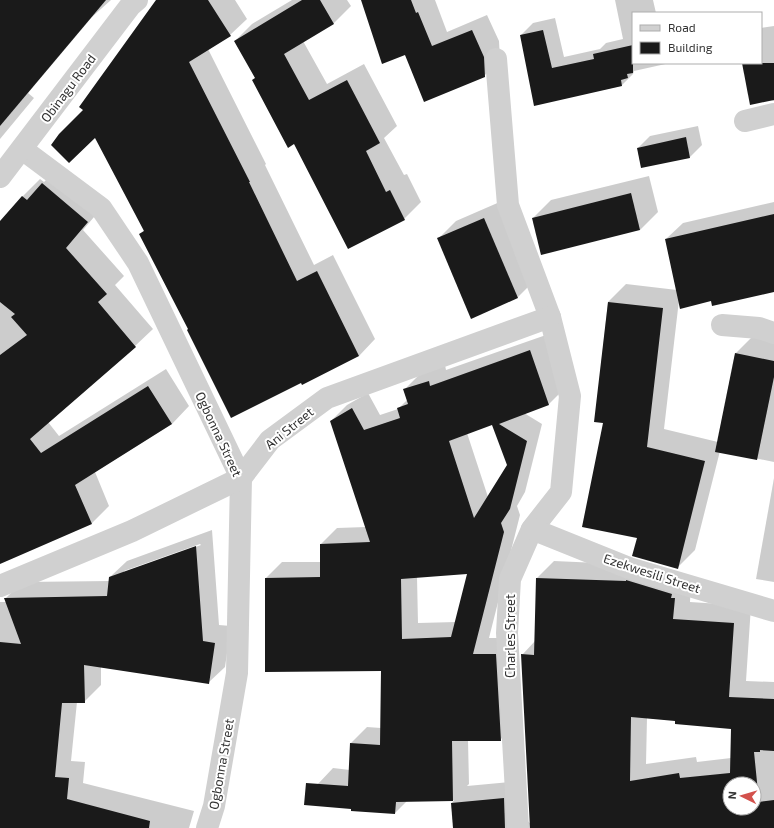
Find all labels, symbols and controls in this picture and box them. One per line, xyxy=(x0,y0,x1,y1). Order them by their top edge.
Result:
legend xyxy=(632,12,762,64)
text: Road xyxy=(668,20,696,34)
text: Building xyxy=(668,40,713,54)
street label: Obinagu Road xyxy=(37,51,99,125)
street label: Ogbonna Street xyxy=(192,389,246,479)
street label: Ani Street xyxy=(261,404,317,452)
street label: Ezekwesili Street xyxy=(601,550,703,596)
street label: Charles Street xyxy=(502,594,518,678)
street label: Ogbonna Street xyxy=(205,717,237,811)
north arrow xyxy=(722,776,762,816)
text: N xyxy=(725,791,738,800)

